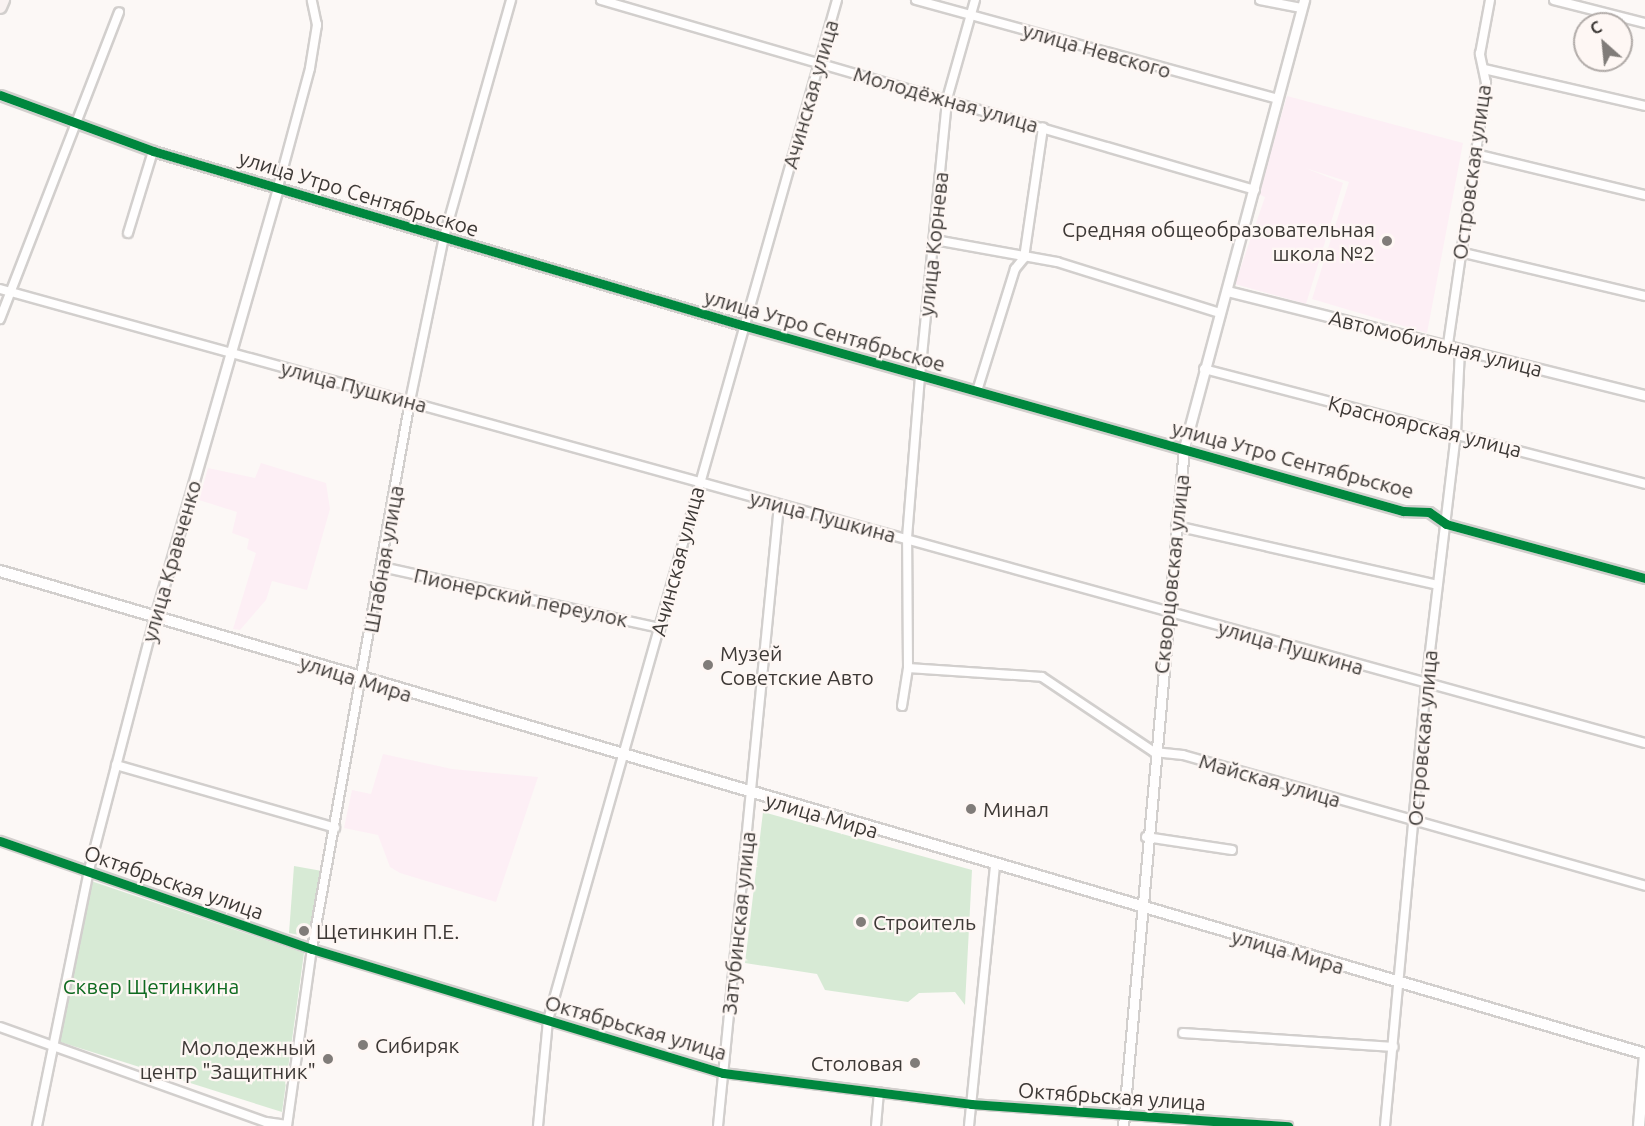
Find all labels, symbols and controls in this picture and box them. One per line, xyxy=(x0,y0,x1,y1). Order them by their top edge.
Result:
north arrow xyxy=(1573,12,1633,72)
street label: Ачинская улица xyxy=(777,17,843,171)
street label: улица Невского xyxy=(1020,17,1174,83)
text: С xyxy=(1587,17,1604,38)
street label: Молодёжная улица xyxy=(851,61,1041,137)
street label: Островская улица xyxy=(1446,83,1496,261)
street label: улица Утро Сентябрьское xyxy=(236,144,482,242)
street label: улица Корнева xyxy=(913,170,953,318)
place label: Средняя общеобразовательная школа №2 xyxy=(1062,216,1375,266)
marker: Средняя общеобразовательная школа №2 xyxy=(1380,234,1394,248)
street label: улица Утро Сентябрьское xyxy=(702,283,948,377)
street label: Автомобильная улица xyxy=(1327,304,1545,382)
street label: улица Пушкина xyxy=(278,354,430,418)
street label: Красноярская улица xyxy=(1326,390,1524,462)
street label: улица Утро Сентябрьское xyxy=(1169,415,1417,503)
street label: Скворцовская улица xyxy=(1148,473,1194,675)
street label: улица Кравченко xyxy=(136,477,206,645)
street label: Штабная улица xyxy=(358,483,408,635)
street label: Ачинская улица xyxy=(645,483,709,639)
street label: улица Пушкина xyxy=(747,484,899,548)
street label: Пионерский переулок xyxy=(412,562,630,632)
street label: улица Пушкина xyxy=(1215,614,1367,680)
place label: Музей Советские Авто xyxy=(720,640,874,690)
street label: улица Мира xyxy=(297,649,415,707)
street label: Островская улица xyxy=(1402,649,1442,827)
marker: Музей Советские Авто xyxy=(701,658,715,672)
street label: Майская улица xyxy=(1196,748,1344,812)
street label: улица Мира xyxy=(763,787,881,843)
place label: Минал xyxy=(983,796,1049,822)
marker: Минал xyxy=(964,802,978,816)
street label: Затубинская улица xyxy=(716,830,760,1016)
street label: Октябрьская улица xyxy=(81,839,267,925)
place label: Строитель xyxy=(873,909,976,935)
marker: Строитель xyxy=(854,915,868,929)
place label: Щетинкин П.Е. xyxy=(316,918,459,944)
street label: улица Мира xyxy=(1229,923,1347,979)
marker: Щетинкин П.Е. xyxy=(297,924,311,938)
park label: Сквер Щетинкина xyxy=(63,973,239,999)
street label: Октябрьская улица xyxy=(542,989,730,1065)
place label: Сибиряк xyxy=(375,1032,459,1058)
place label: Молодежный центр "Защитник" xyxy=(140,1034,316,1084)
marker: Сибиряк xyxy=(356,1038,370,1052)
place label: Столовая xyxy=(811,1050,903,1076)
marker: Молодежный центр "Защитник" xyxy=(321,1052,335,1066)
marker: Столовая xyxy=(908,1056,922,1070)
street label: Октябрьская улица xyxy=(1017,1077,1207,1115)

